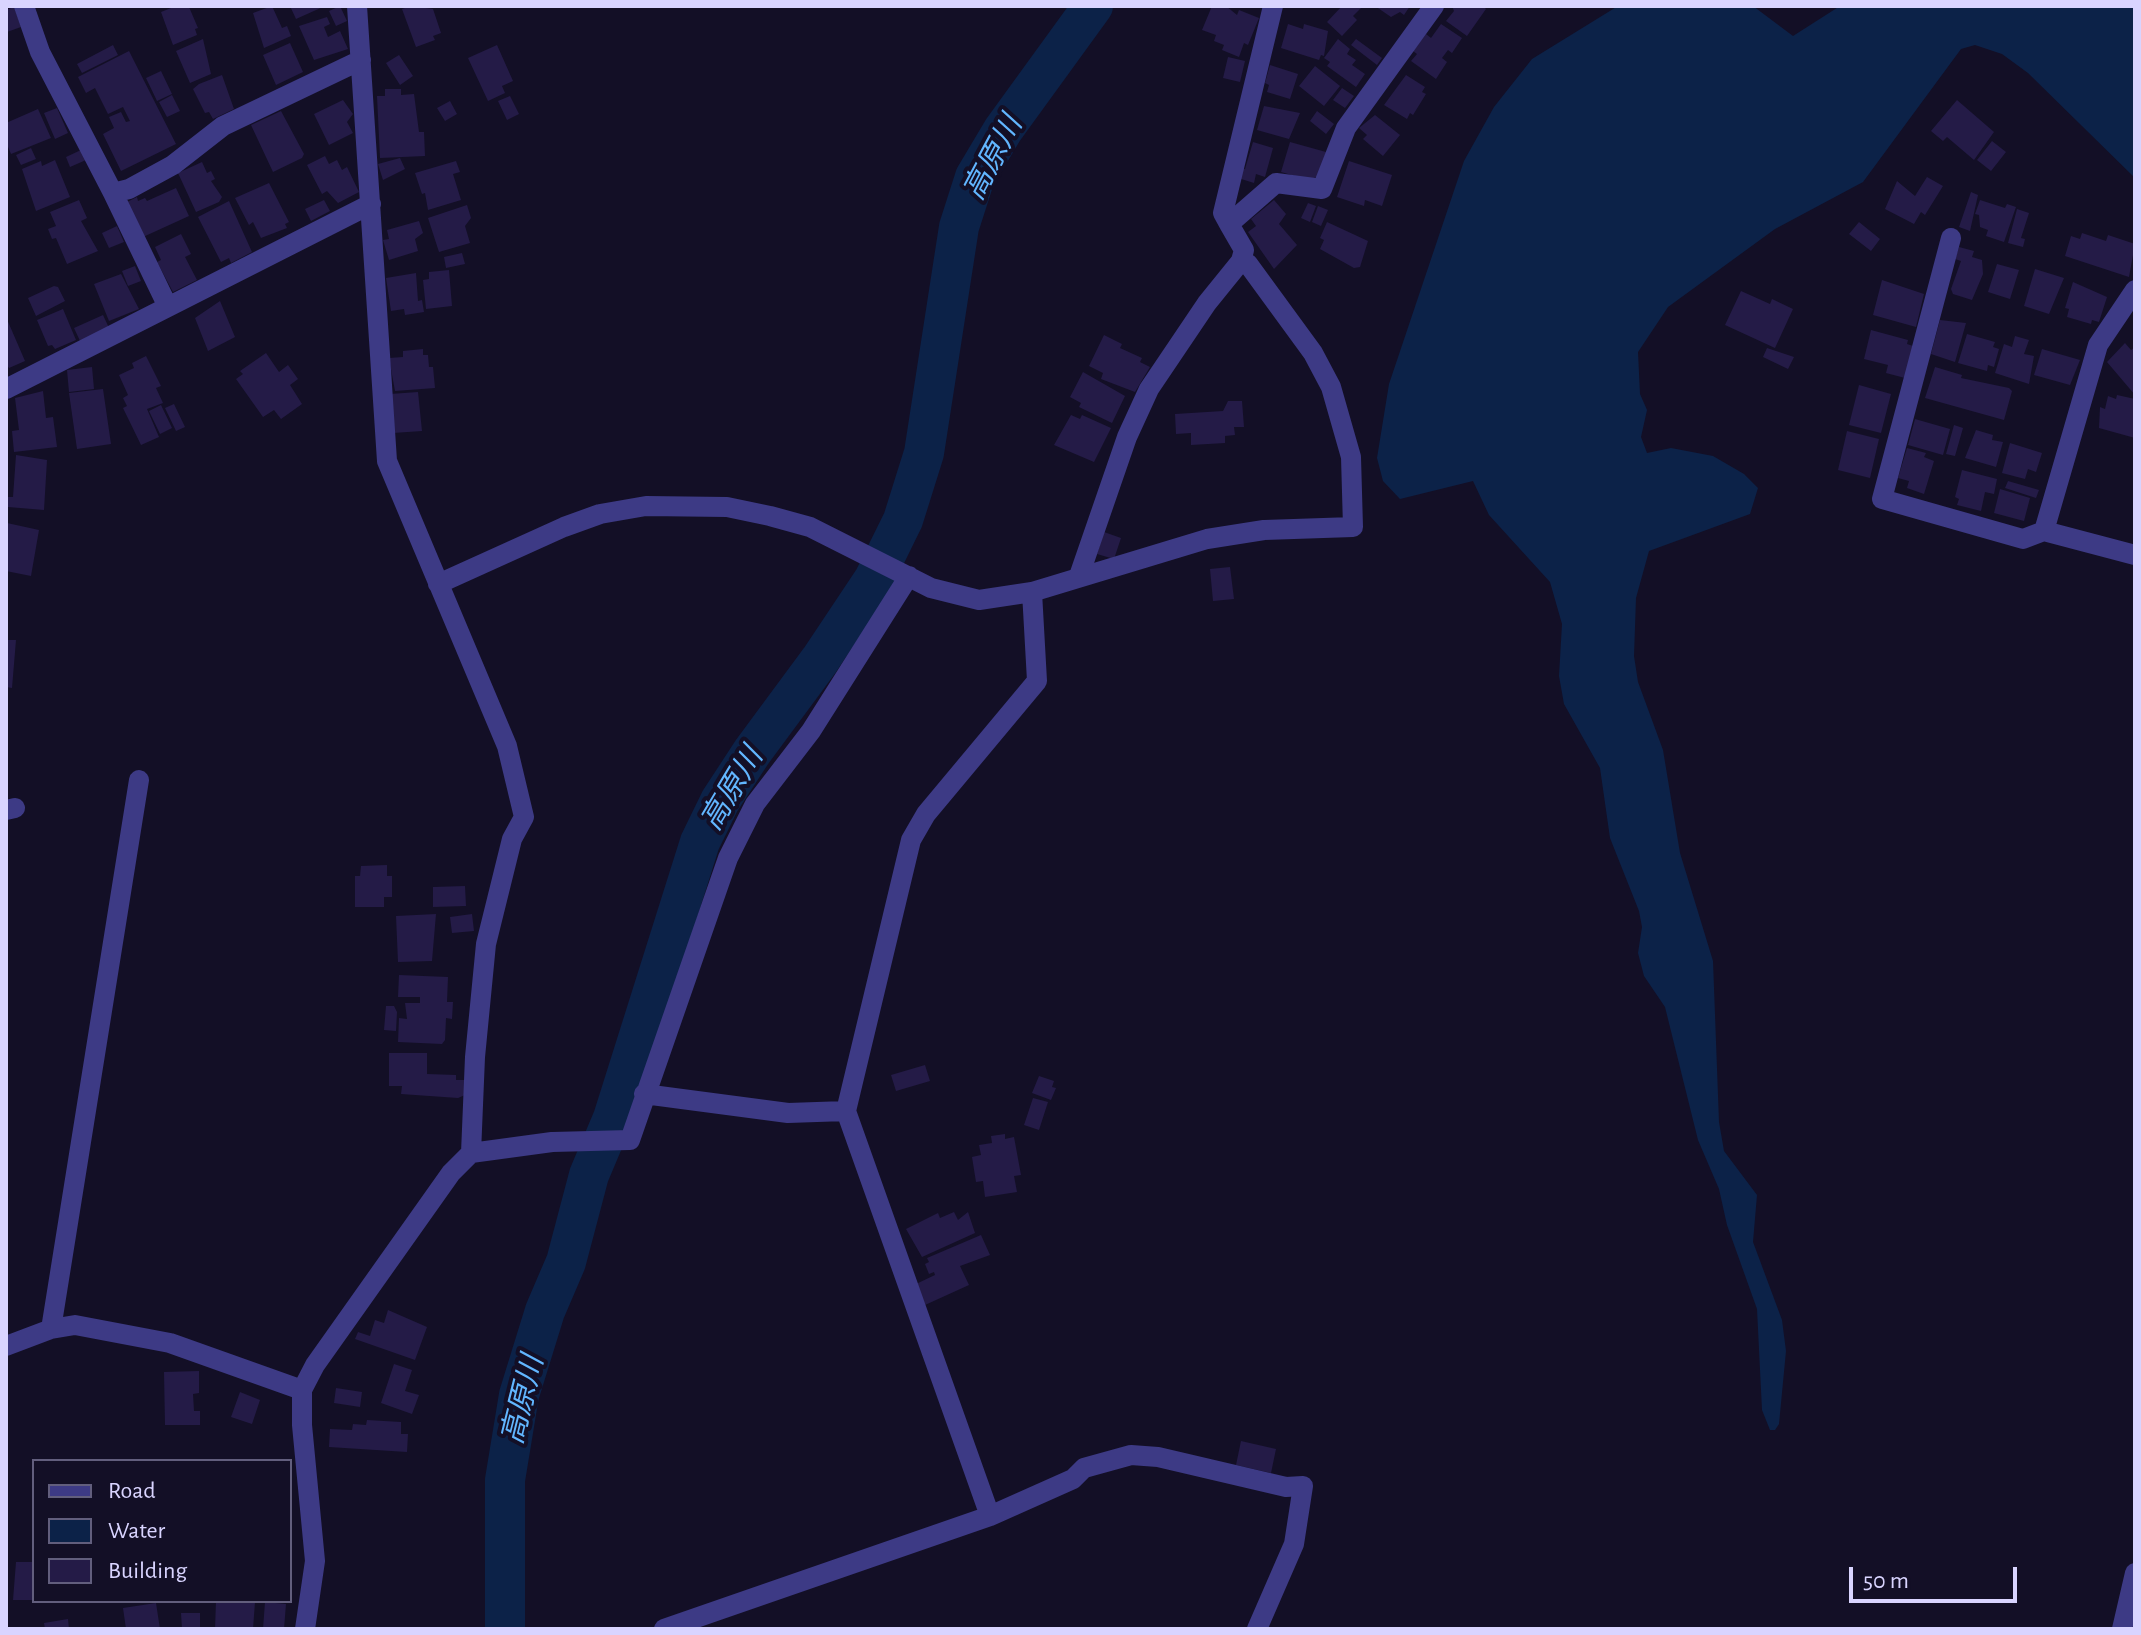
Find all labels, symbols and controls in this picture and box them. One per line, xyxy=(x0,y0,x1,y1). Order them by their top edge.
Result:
water label: 高原川 xyxy=(956,110,1030,206)
water label: 高原川 xyxy=(693,741,771,837)
water label: 高原川 xyxy=(495,1352,551,1448)
legend xyxy=(32,1459,292,1603)
text: Road xyxy=(108,1479,156,1503)
text: Water xyxy=(108,1519,165,1543)
scale bar xyxy=(1853,1551,2021,1601)
text: Building xyxy=(108,1559,187,1583)
text: 50 m xyxy=(1863,1569,1909,1593)

